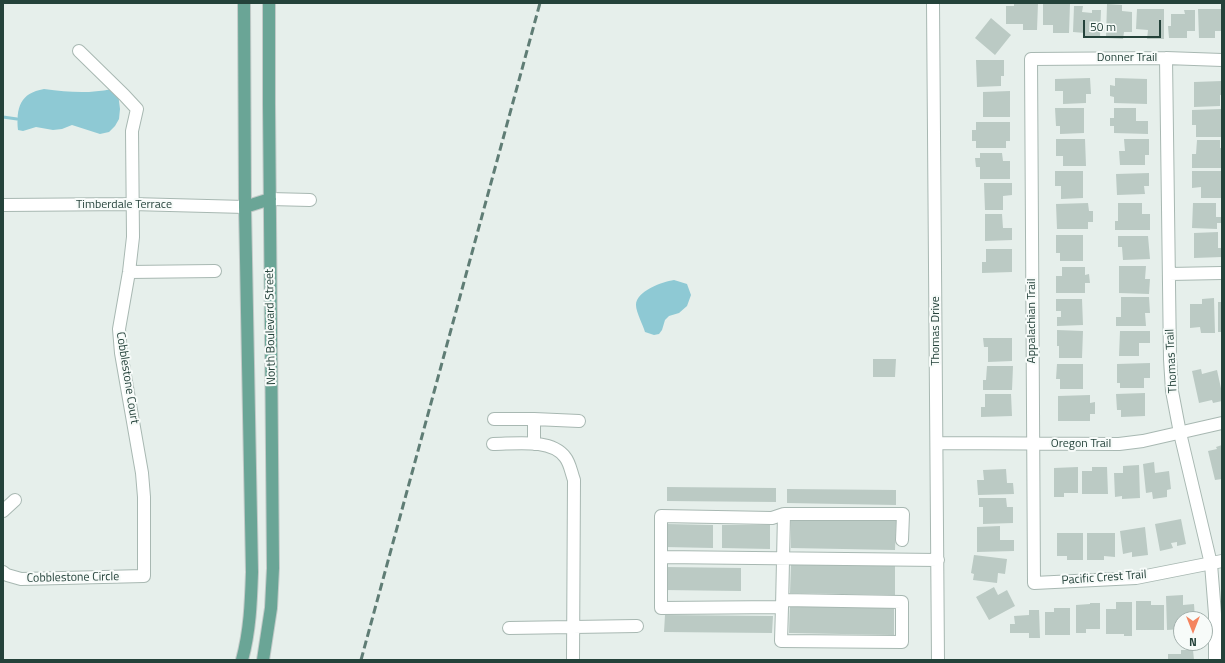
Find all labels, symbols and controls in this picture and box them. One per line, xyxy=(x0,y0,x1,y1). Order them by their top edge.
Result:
scale bar xyxy=(1085,12,1163,38)
text: 50 m xyxy=(1090,17,1116,36)
street label: Donner Trail xyxy=(1097,51,1157,65)
street label: Timberdale Terrace xyxy=(76,198,172,212)
street label: North Boulevard Street xyxy=(263,269,279,385)
street label: Appalachian Trail xyxy=(1025,279,1039,363)
street label: Thomas Drive xyxy=(929,296,943,366)
street label: Thomas Trail xyxy=(1163,329,1181,393)
street label: Cobblestone Court xyxy=(113,331,141,425)
street label: Oregon Trail xyxy=(1051,437,1111,451)
street label: Pacific Crest Trail xyxy=(1061,568,1147,588)
street label: Cobblestone Circle xyxy=(27,570,119,586)
north arrow xyxy=(1173,611,1213,651)
text: N xyxy=(1189,634,1197,650)

